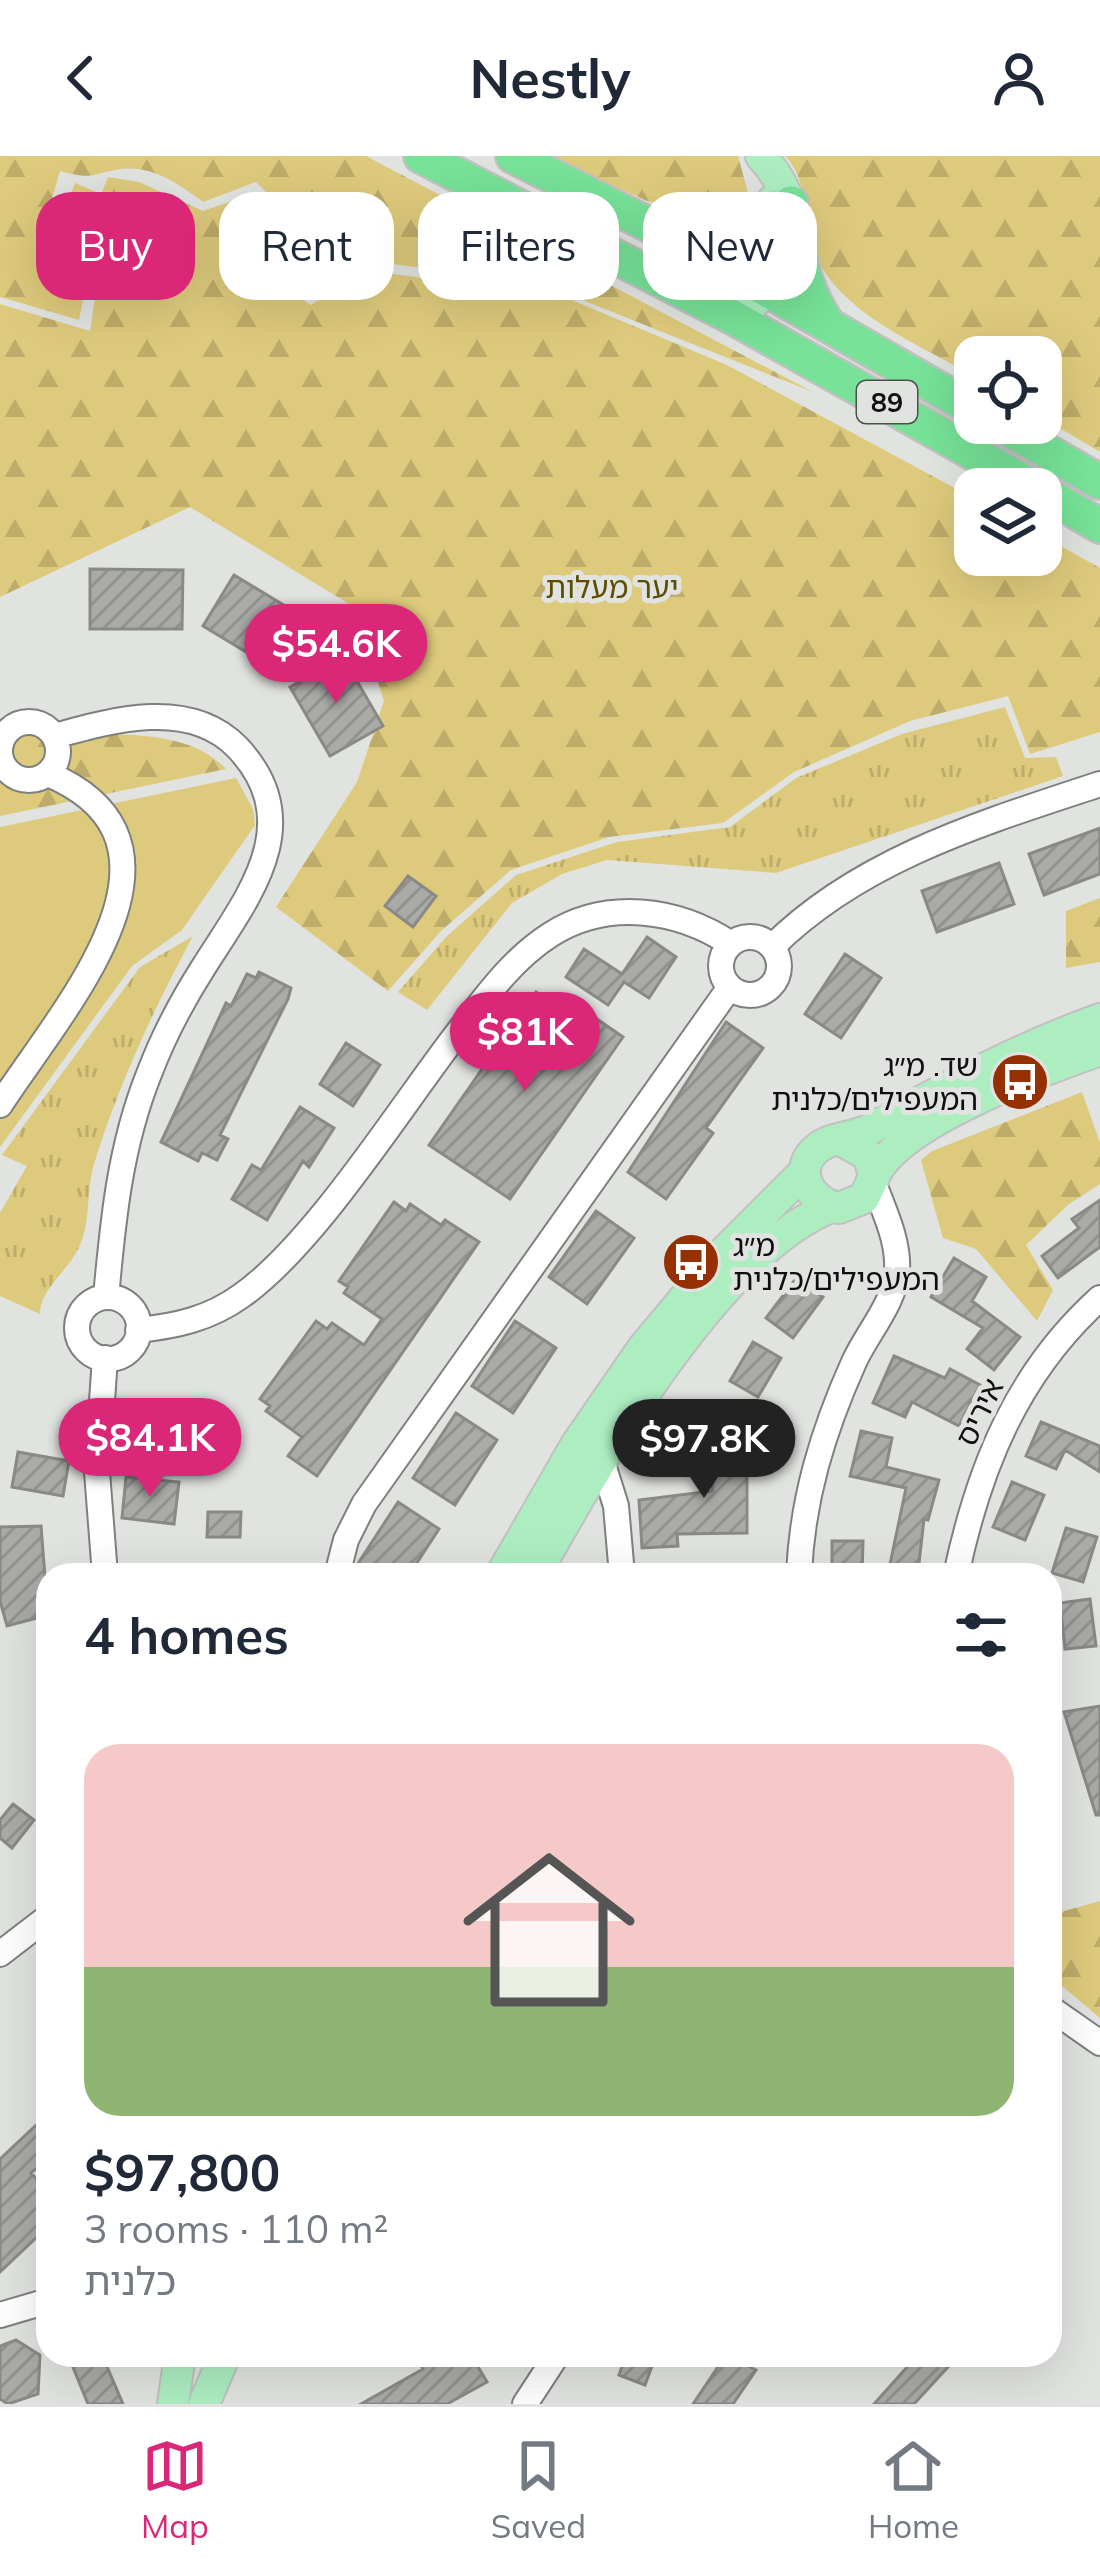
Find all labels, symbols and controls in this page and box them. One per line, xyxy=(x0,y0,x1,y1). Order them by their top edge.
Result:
text: Nestly xyxy=(469,44,631,112)
icon: back xyxy=(48,45,114,111)
icon: person xyxy=(986,45,1052,111)
chip: Buy xyxy=(36,192,195,300)
chip: Rent xyxy=(219,192,394,300)
chip: Filters xyxy=(418,192,619,300)
chip: New xyxy=(643,192,817,300)
map controls xyxy=(954,336,1062,576)
button: locate xyxy=(954,336,1062,444)
road number: 89 xyxy=(857,381,917,423)
button: layers xyxy=(954,468,1062,576)
park label: יער מעלות xyxy=(546,568,679,606)
pin: $54.6K xyxy=(238,604,434,706)
text: $54.6K xyxy=(271,618,401,667)
pin: $81K xyxy=(454,992,596,1094)
text: $81K xyxy=(477,1006,573,1055)
place label: שד. מ״ג המעפילים/כלנית xyxy=(771,1046,978,1118)
bus stop icon: שד. מ״ג המעפילים/כלנית xyxy=(989,1051,1051,1113)
place label: מ״ג המעפילים/כלנית xyxy=(733,1226,940,1298)
bus stop icon: מ״ג המעפילים/כלנית xyxy=(660,1231,722,1293)
street label: איריס xyxy=(947,1372,1011,1452)
pin: $84.1K xyxy=(52,1398,248,1500)
pin: $97.8K xyxy=(606,1399,802,1501)
text: $84.1K xyxy=(85,1412,215,1461)
text: $97.8K xyxy=(639,1413,769,1462)
icon: filters xyxy=(948,1602,1014,1668)
text: 4 homes xyxy=(84,1603,289,1667)
icon: home xyxy=(441,1822,657,2038)
text: $97,800 xyxy=(84,2140,280,2204)
text: 3 rooms · 110 m² xyxy=(84,2204,388,2253)
text: כלנית xyxy=(84,2256,176,2305)
tab: Map xyxy=(141,2433,209,2546)
tab: Saved xyxy=(491,2433,586,2546)
tab: Home xyxy=(868,2433,959,2546)

